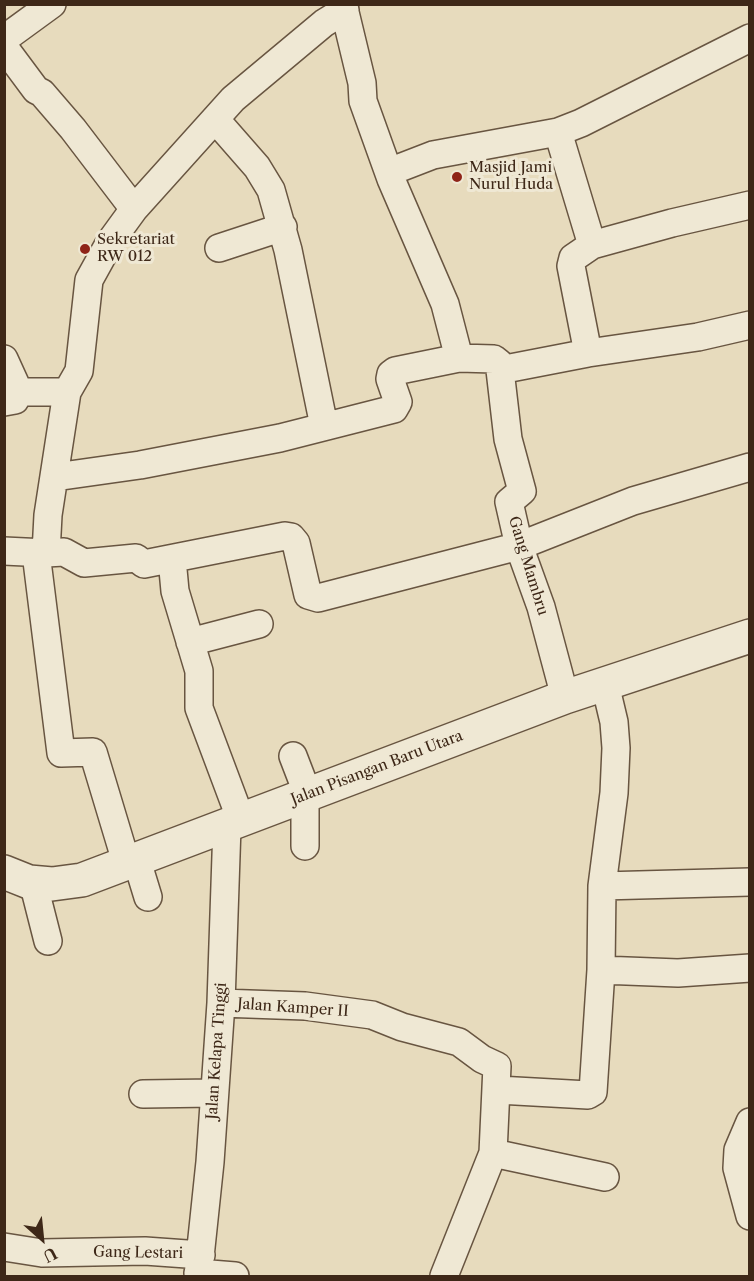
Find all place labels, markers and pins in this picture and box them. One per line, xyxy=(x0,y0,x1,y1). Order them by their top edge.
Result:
place label: Masjid Jami Nurul Huda xyxy=(469,159,553,194)
marker: Masjid Jami Nurul Huda xyxy=(450,170,464,184)
place label: Sekretariat RW 012 xyxy=(97,231,175,266)
marker: Sekretariat RW 012 xyxy=(78,242,92,256)

